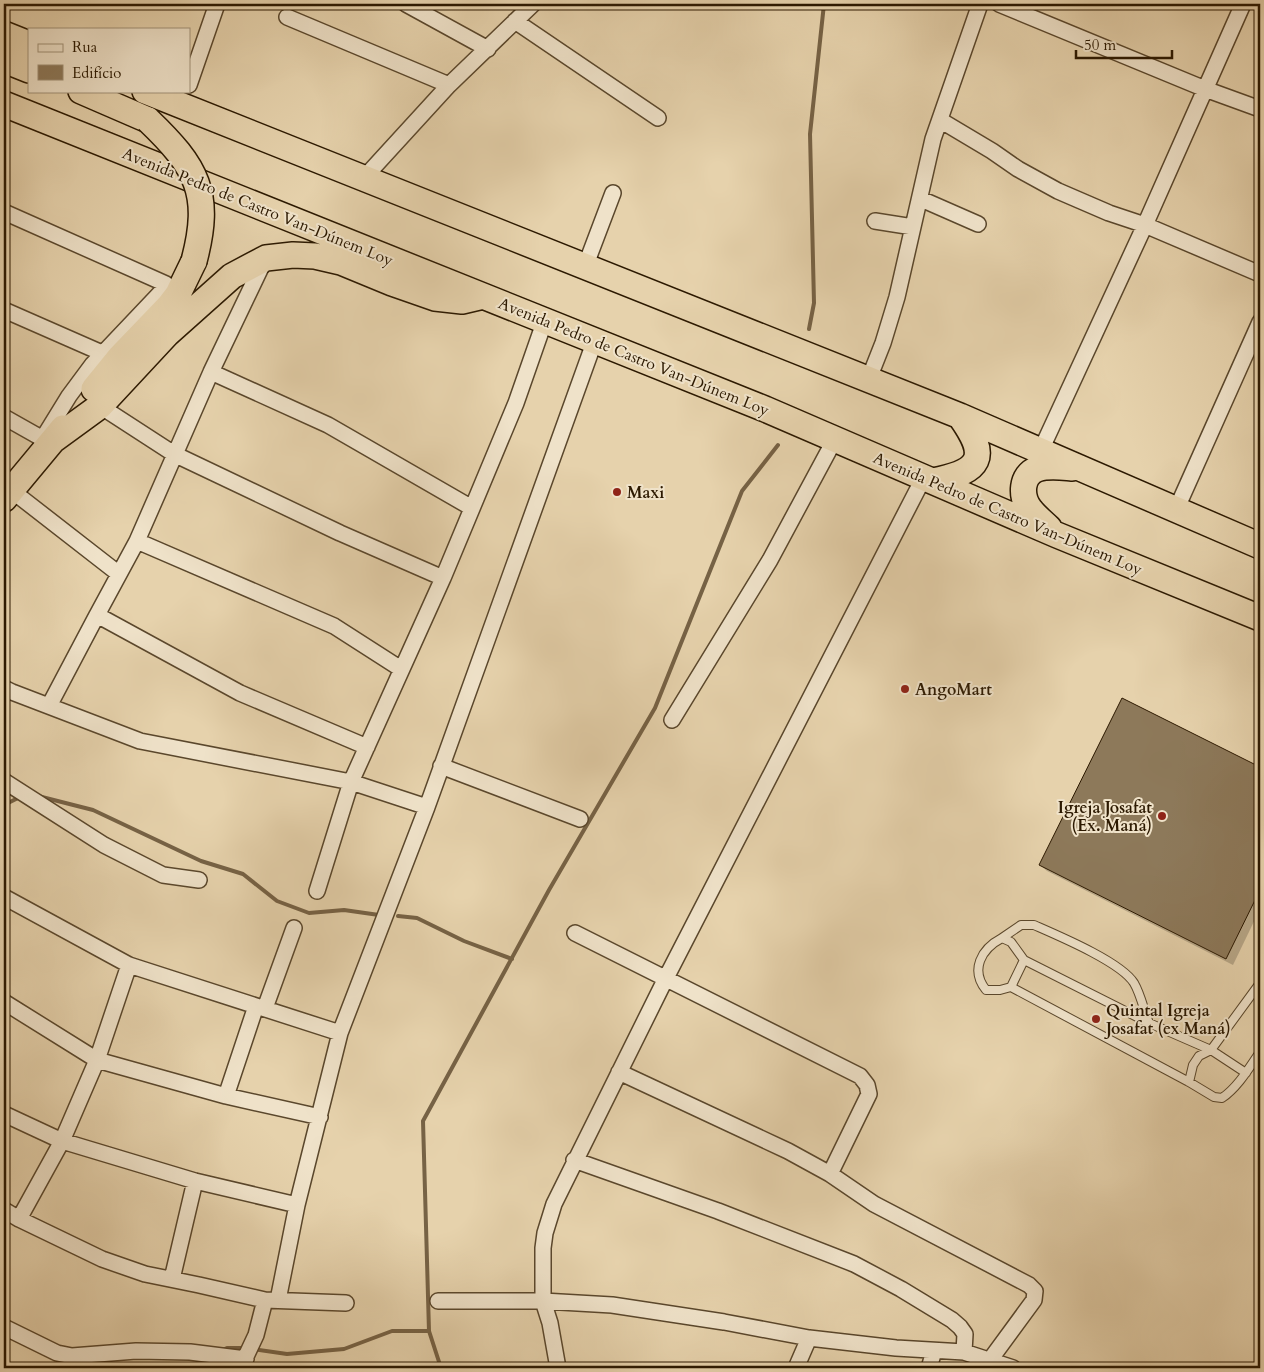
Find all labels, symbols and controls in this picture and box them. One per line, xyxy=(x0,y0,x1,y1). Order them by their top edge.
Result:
legend xyxy=(28,28,190,92)
scale bar xyxy=(1076,28,1173,60)
text: 50 m xyxy=(1084,35,1116,55)
text: Rua xyxy=(72,37,98,57)
text: Edifício xyxy=(72,63,121,83)
street label: Avenida Pedro de Castro Van-Dúnem Loy xyxy=(119,142,397,272)
street label: Avenida Pedro de Castro Van-Dúnem Loy xyxy=(495,292,773,422)
street label: Avenida Pedro de Castro Van-Dúnem Loy xyxy=(870,447,1146,581)
place label: Maxi xyxy=(627,482,664,504)
marker: Maxi xyxy=(611,486,623,498)
place label: AngoMart xyxy=(915,679,992,701)
marker: AngoMart xyxy=(899,683,911,695)
place label: Igreja Josafat (Ex. Maná) xyxy=(1058,797,1152,837)
marker: Igreja Josafat (Ex. Maná) xyxy=(1156,810,1168,822)
place label: Quintal Igreja Josafat (ex Maná) xyxy=(1104,1000,1231,1040)
marker: Quintal Igreja Josafat (ex Maná) xyxy=(1090,1013,1102,1025)

